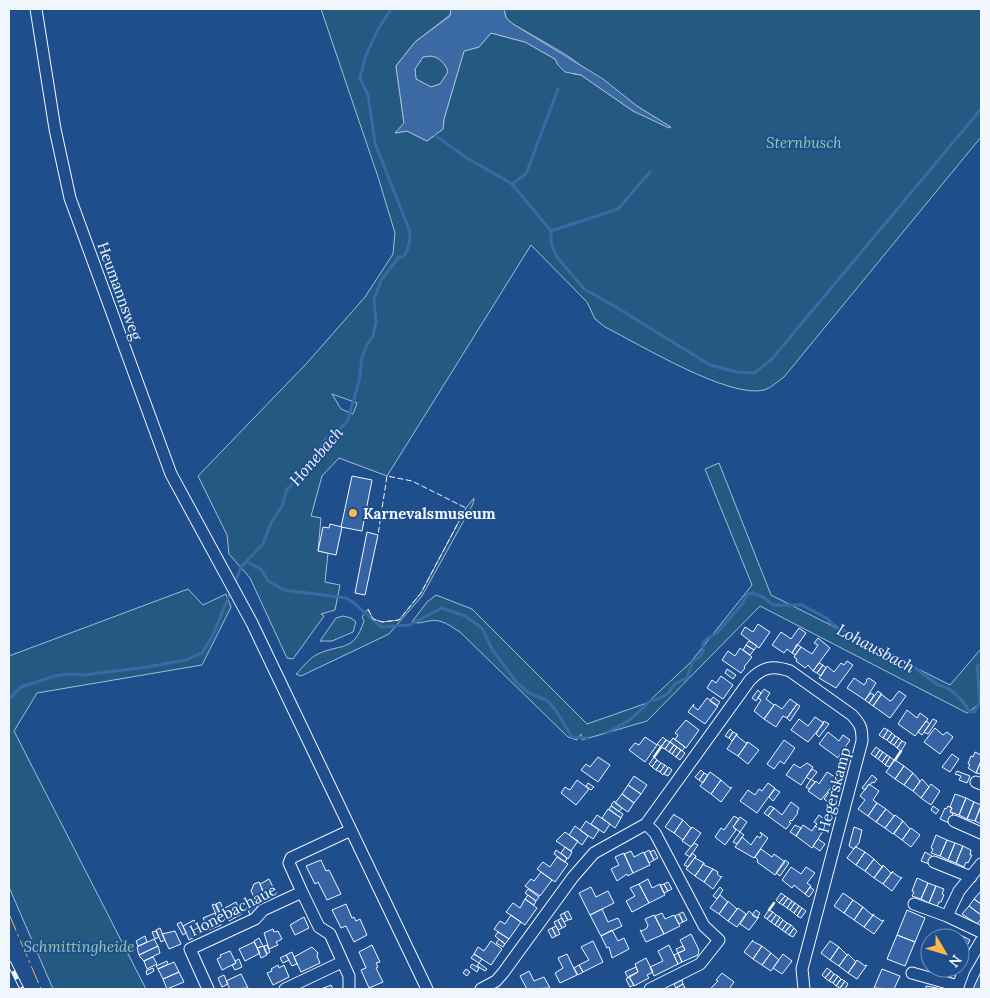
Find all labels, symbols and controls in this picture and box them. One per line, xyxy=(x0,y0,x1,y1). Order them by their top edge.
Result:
park label: Sternbusch xyxy=(766,133,842,152)
street label: Heumannsweg xyxy=(93,239,147,343)
water label: Honebach xyxy=(285,422,347,490)
place label: Karnevalsmuseum xyxy=(363,504,496,523)
marker: Karnevalsmuseum xyxy=(347,507,359,519)
water label: Lohausbach xyxy=(834,619,918,677)
street label: Hegerskamp xyxy=(814,745,855,835)
street label: Honebachaue xyxy=(186,880,280,940)
north arrow xyxy=(920,928,970,978)
park label: Schmittingheide xyxy=(23,937,135,956)
text: N xyxy=(945,951,966,971)

